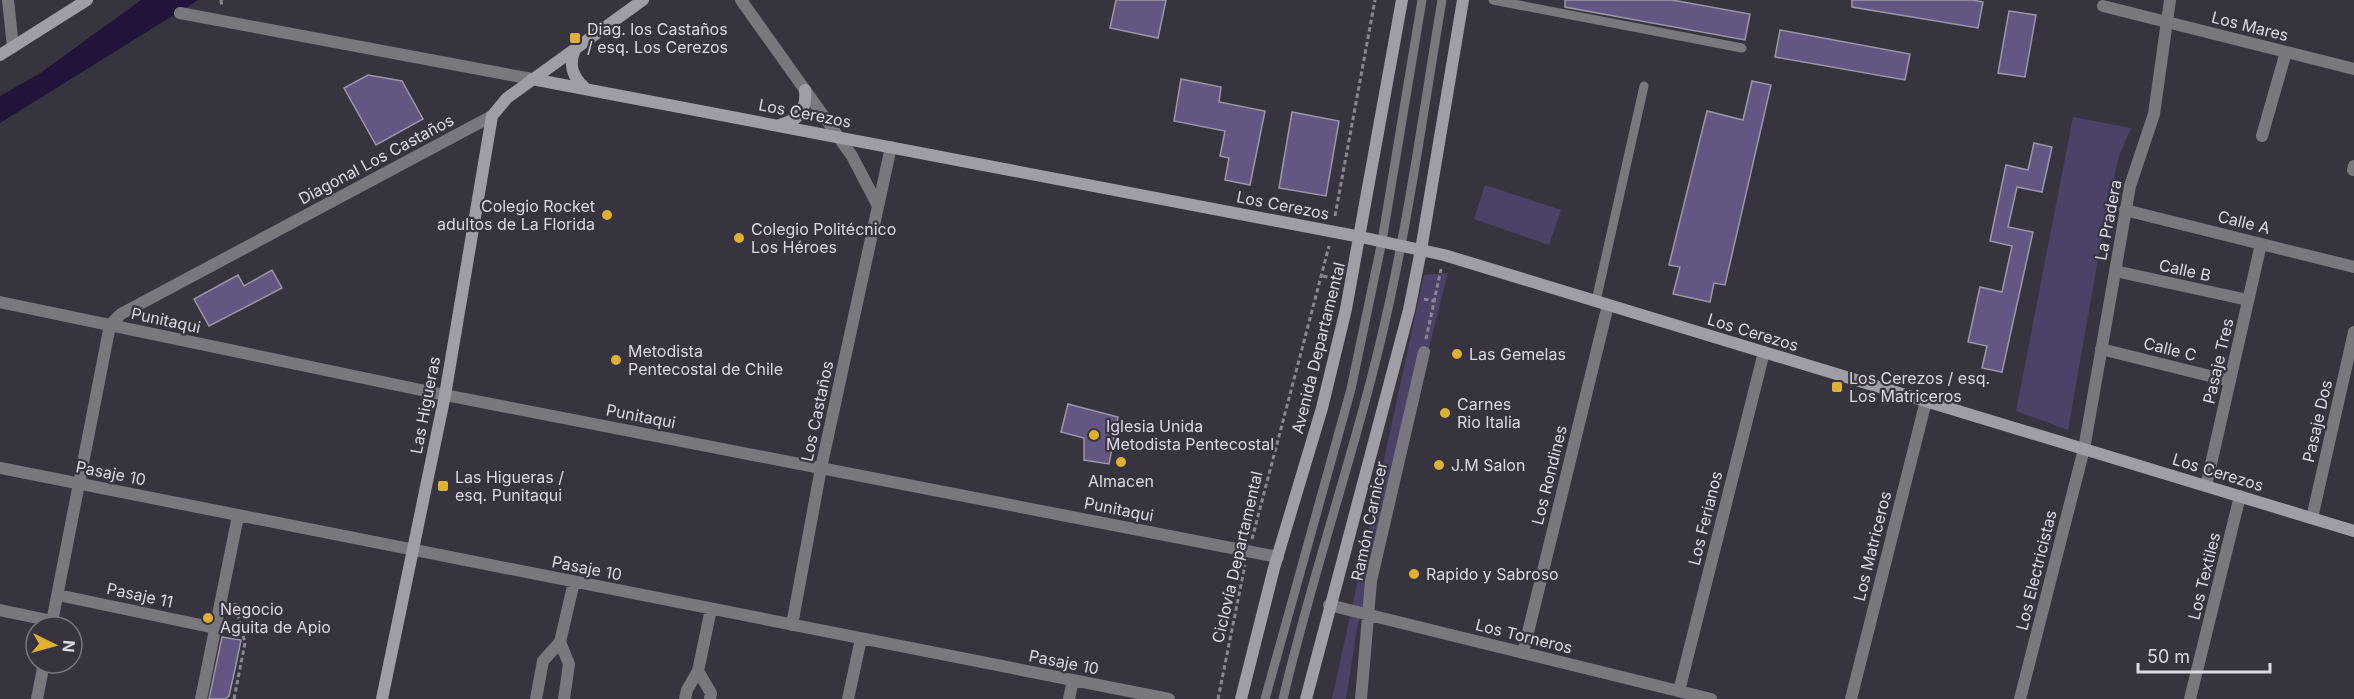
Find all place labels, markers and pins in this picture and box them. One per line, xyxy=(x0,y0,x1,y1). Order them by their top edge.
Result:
place label: Diag. los Castaños / esq. Los Cerezos xyxy=(587,19,728,57)
marker: Diag. los Castaños / esq. Los Cerezos xyxy=(568,31,582,45)
place label: Colegio Rocket adultos de La Florida xyxy=(437,196,595,234)
marker: Colegio Rocket adultos de La Florida xyxy=(600,208,614,222)
place label: Colegio Politécnico Los Héroes xyxy=(751,219,896,257)
marker: Colegio Politécnico Los Héroes xyxy=(732,231,746,245)
place label: Metodista Pentecostal de Chile xyxy=(628,341,783,379)
place label: Las Gemelas xyxy=(1469,344,1566,364)
marker: Las Gemelas xyxy=(1450,347,1464,361)
marker: Metodista Pentecostal de Chile xyxy=(609,353,623,367)
place label: Los Cerezos / esq. Los Matriceros xyxy=(1849,368,1990,406)
marker: Los Cerezos / esq. Los Matriceros xyxy=(1830,380,1844,394)
place label: Carnes Rio Italia xyxy=(1457,394,1521,432)
marker: Carnes Rio Italia xyxy=(1438,406,1452,420)
place label: Iglesia Unida Metodista Pentecostal xyxy=(1106,416,1274,454)
marker: Iglesia Unida Metodista Pentecostal xyxy=(1087,428,1101,442)
marker: Almacen xyxy=(1114,455,1128,469)
place label: J.M Salon xyxy=(1451,455,1525,475)
marker: J.M Salon xyxy=(1432,458,1446,472)
place label: Las Higueras / esq. Punitaqui xyxy=(455,467,564,505)
place label: Almacen xyxy=(1088,471,1154,491)
marker: Las Higueras / esq. Punitaqui xyxy=(436,479,450,493)
place label: Rapido y Sabroso xyxy=(1426,564,1559,584)
marker: Rapido y Sabroso xyxy=(1407,567,1421,581)
place label: Negocio Aguita de Apio xyxy=(220,599,331,637)
marker: Negocio Aguita de Apio xyxy=(201,611,215,625)

